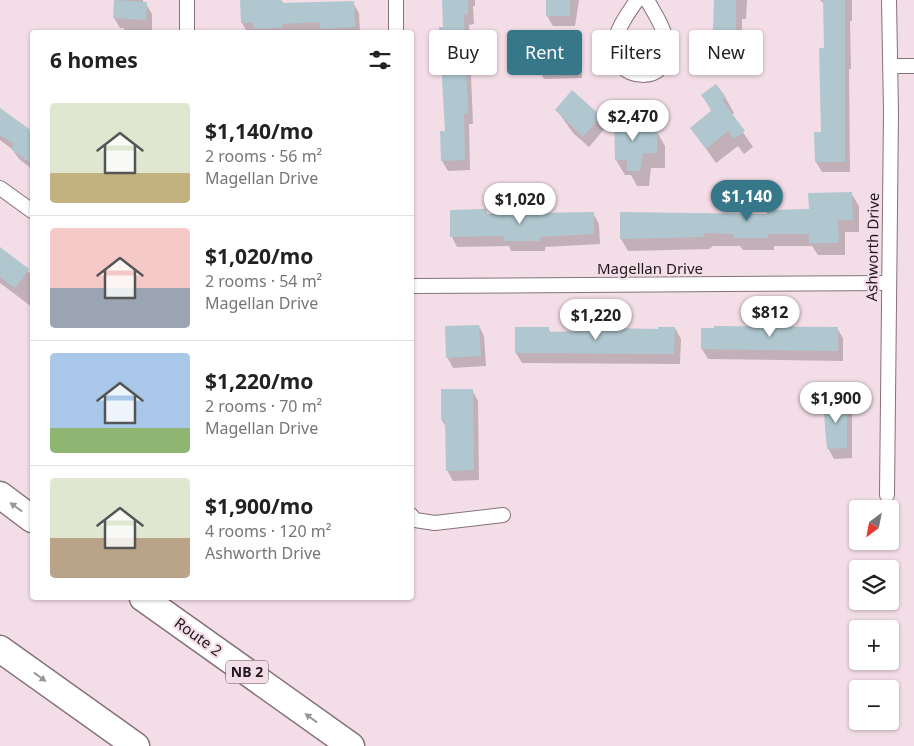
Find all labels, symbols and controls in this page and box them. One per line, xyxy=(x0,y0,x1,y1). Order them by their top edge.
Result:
chip: Buy xyxy=(429,30,497,75)
chip: Rent xyxy=(507,30,582,75)
chip: Filters xyxy=(592,30,679,75)
chip: New xyxy=(689,30,763,75)
text: 6 homes xyxy=(50,46,138,74)
icon: filters xyxy=(366,46,394,74)
pin: $2,470 xyxy=(592,100,674,142)
text: $2,470 xyxy=(608,105,658,127)
text: $1,140/mo xyxy=(205,117,313,145)
icon: home xyxy=(90,123,150,183)
text: 2 rooms · 56 m² xyxy=(205,145,322,167)
text: Magellan Drive xyxy=(205,167,318,189)
pin: $1,140 xyxy=(706,180,788,222)
pin: $1,020 xyxy=(479,182,561,225)
text: $1,140 xyxy=(722,185,772,207)
text: $1,020 xyxy=(495,188,545,210)
street label: Ashworth Drive xyxy=(861,192,883,302)
text: $1,020/mo xyxy=(205,242,313,270)
icon: home xyxy=(90,248,150,308)
street label: Magellan Drive xyxy=(597,258,703,278)
text: 2 rooms · 54 m² xyxy=(205,270,322,292)
text: Magellan Drive xyxy=(205,292,318,314)
pin: $812 xyxy=(740,296,800,338)
pin: $1,220 xyxy=(555,298,637,341)
text: $812 xyxy=(752,301,788,323)
text: $1,220 xyxy=(571,304,621,326)
text: $1,220/mo xyxy=(205,367,313,395)
icon: home xyxy=(90,373,150,433)
pin: $1,900 xyxy=(795,382,877,424)
text: $1,900 xyxy=(811,387,861,409)
text: 2 rooms · 70 m² xyxy=(205,395,322,417)
text: Magellan Drive xyxy=(205,417,318,439)
text: $1,900/mo xyxy=(205,492,313,520)
icon: home xyxy=(90,498,150,558)
north arrow xyxy=(849,500,899,550)
map controls xyxy=(849,500,899,730)
one-way arrow xyxy=(9,502,23,512)
text: 4 rooms · 120 m² xyxy=(205,520,331,542)
text: Ashworth Drive xyxy=(205,542,321,564)
button: layers xyxy=(849,560,899,610)
street label: Route 2 xyxy=(171,612,226,660)
button: + xyxy=(849,620,899,670)
road number: NB 2 xyxy=(226,660,268,684)
one-way arrow xyxy=(33,672,47,682)
button: − xyxy=(849,680,899,730)
one-way arrow xyxy=(304,713,318,723)

